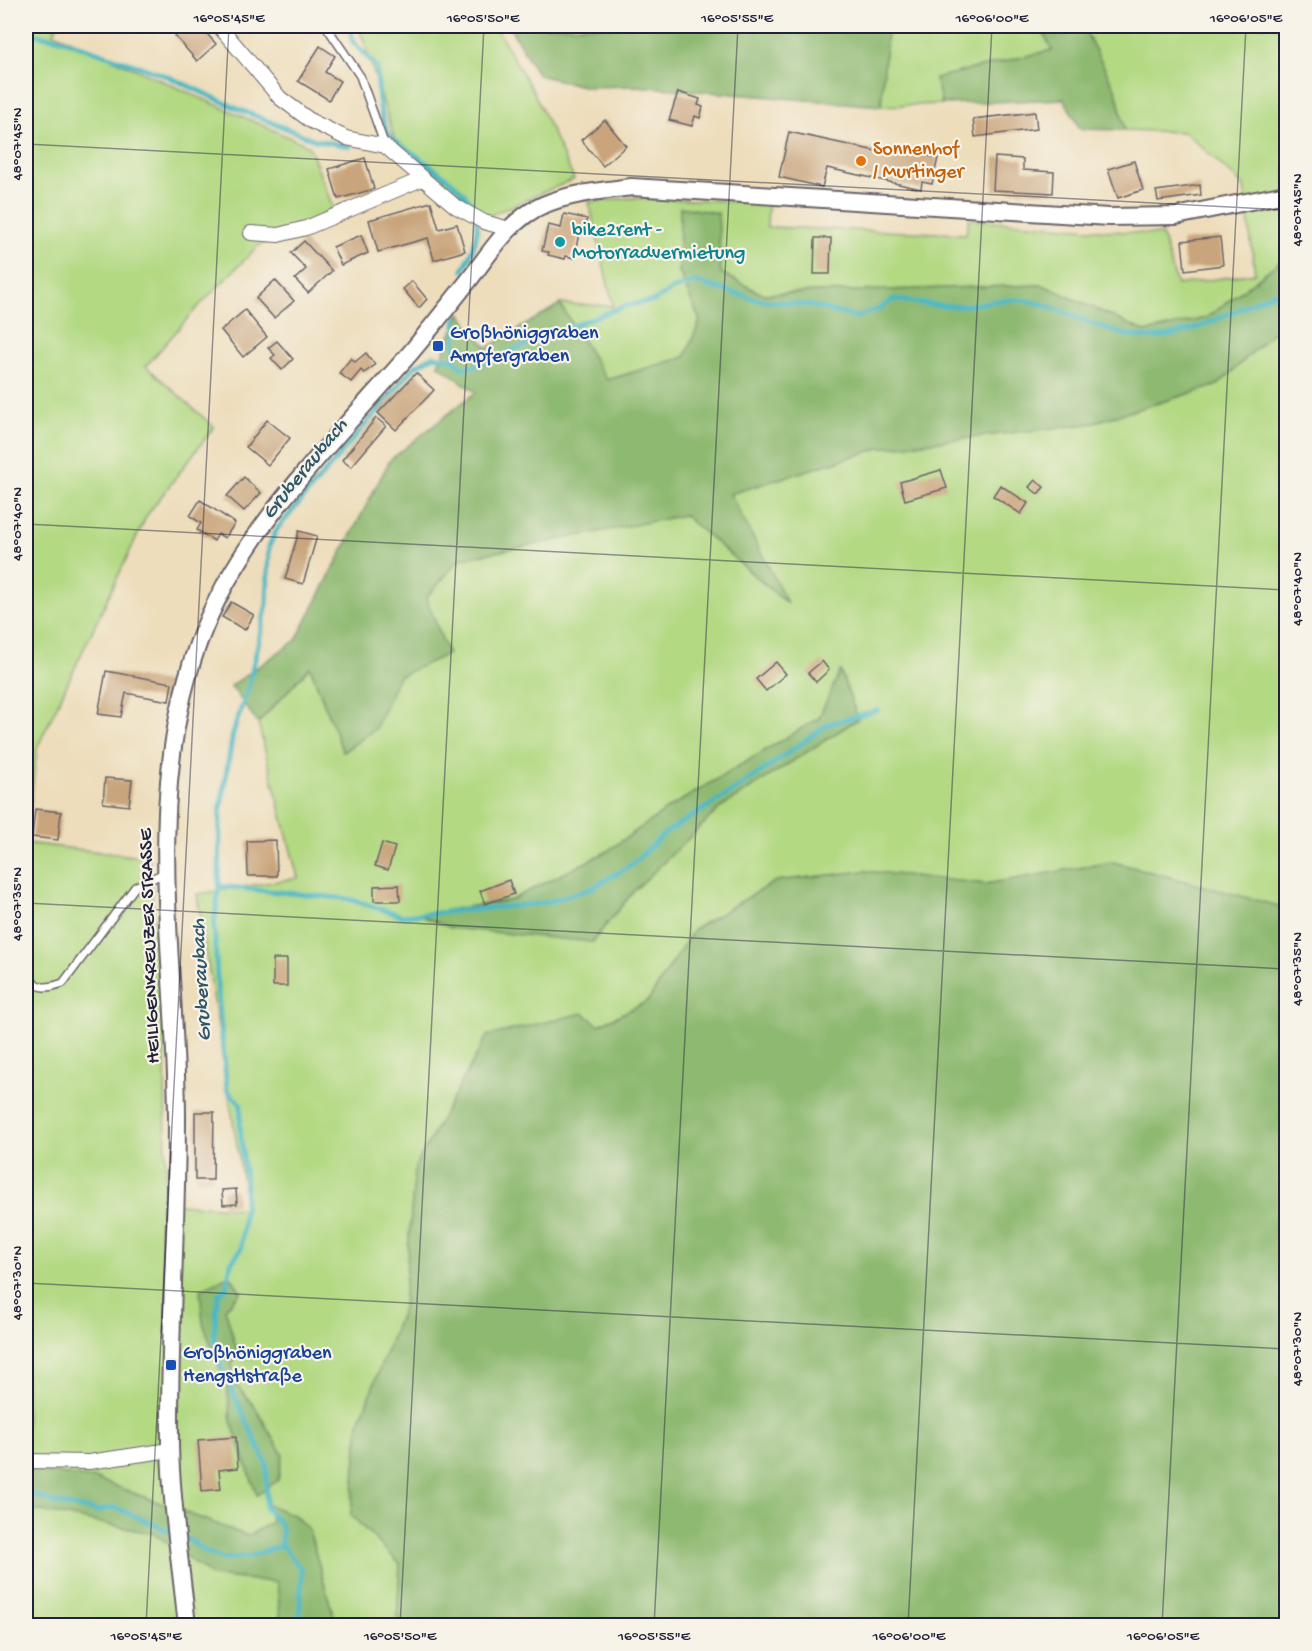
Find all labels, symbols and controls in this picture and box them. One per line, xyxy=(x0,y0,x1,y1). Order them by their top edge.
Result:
text: 16°05'45"E xyxy=(192,10,265,28)
text: 16°05'50"E xyxy=(446,10,520,28)
text: 16°05'55"E xyxy=(700,10,774,28)
text: 16°06'00"E xyxy=(955,10,1029,28)
text: 16°06'05"E xyxy=(1209,10,1283,28)
text: 48°07'45"N xyxy=(9,107,27,181)
place label: Sonnenhof / Murtinger xyxy=(873,139,966,185)
marker: Sonnenhof / Murtinger xyxy=(854,154,868,168)
text: 48°07'45"N xyxy=(1289,173,1307,247)
place label: bike2rent - Motorradvermietung xyxy=(572,220,745,266)
marker: bike2rent - Motorradvermietung xyxy=(553,235,567,249)
place label: Großhöniggraben Ampfergraben xyxy=(450,323,599,369)
marker: Großhöniggraben Ampfergraben xyxy=(431,339,445,353)
water label: Gruberaubach xyxy=(258,414,355,525)
text: 48°07'40"N xyxy=(9,487,27,561)
text: 48°07'40"N xyxy=(1289,552,1307,626)
street label: HEILIGENKREUZER STRASSE xyxy=(135,826,167,1064)
text: 48°07'35"N xyxy=(9,867,27,941)
water label: Gruberaubach xyxy=(187,917,219,1042)
text: 48°07'35"N xyxy=(1289,932,1307,1006)
text: 48°07'30"N xyxy=(9,1246,27,1320)
text: 48°07'30"N xyxy=(1289,1312,1307,1386)
place label: Großhöniggraben Hengstlstraße xyxy=(183,1343,332,1389)
marker: Großhöniggraben Hengstlstraße xyxy=(164,1358,178,1372)
text: 16°05'45"E xyxy=(109,1628,182,1646)
text: 16°05'50"E xyxy=(363,1628,437,1646)
text: 16°05'55"E xyxy=(617,1628,691,1646)
text: 16°06'00"E xyxy=(872,1628,946,1646)
text: 16°06'05"E xyxy=(1126,1628,1200,1646)

